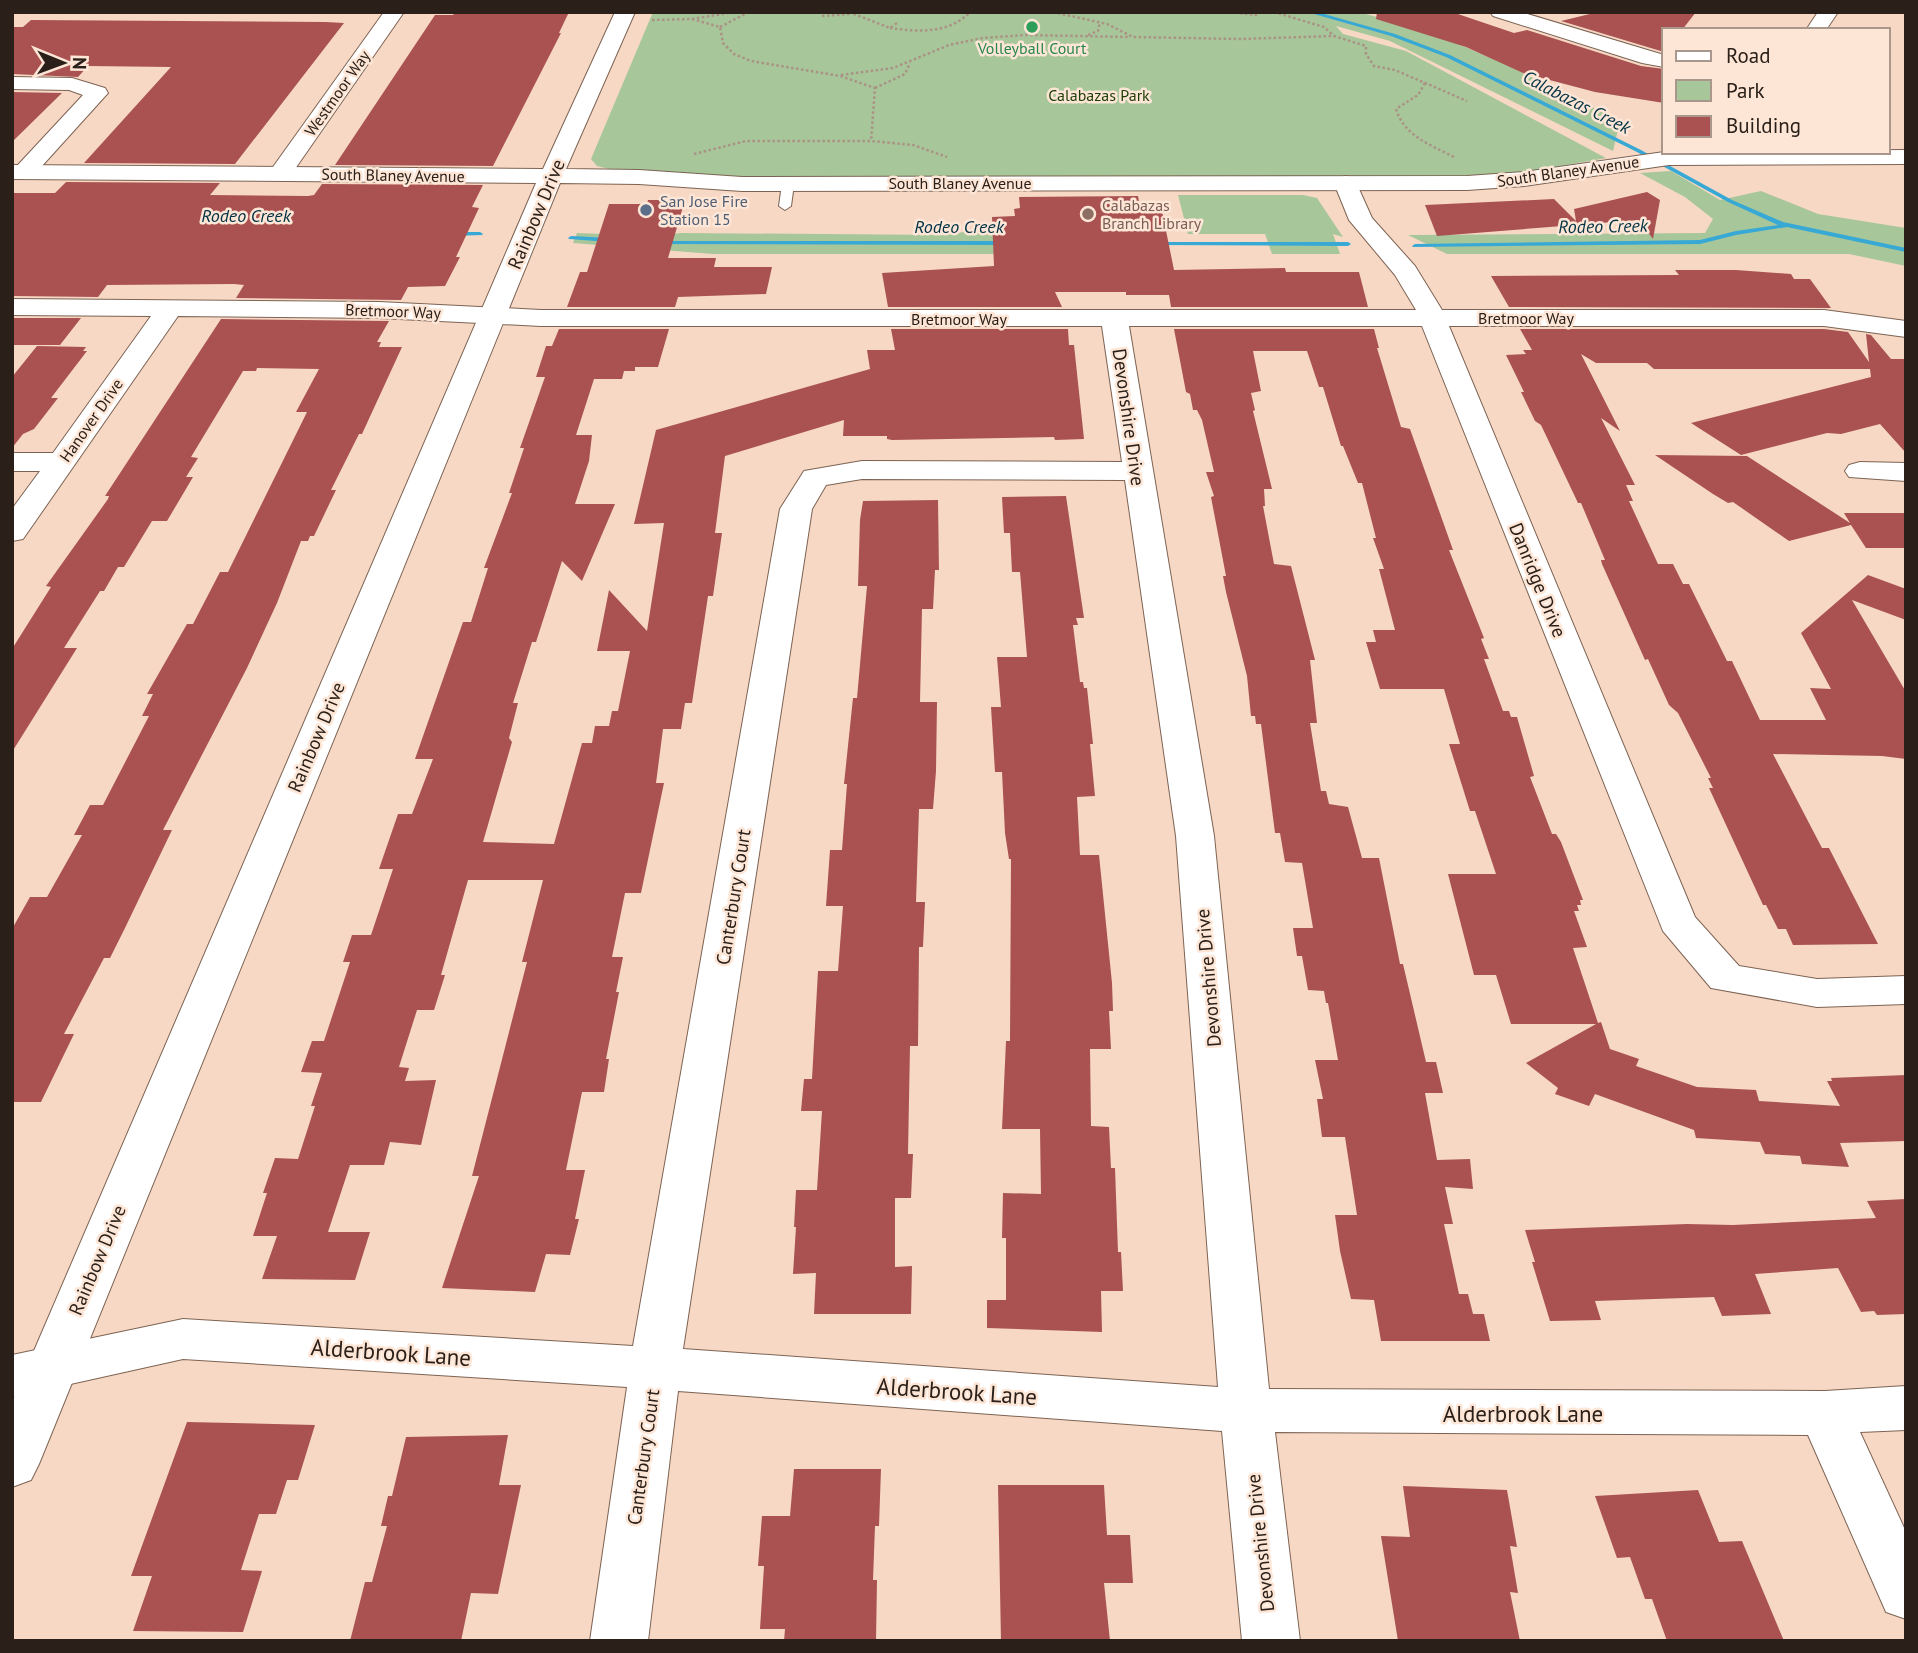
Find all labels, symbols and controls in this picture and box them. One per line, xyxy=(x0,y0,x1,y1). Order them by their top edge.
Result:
marker: Volleyball Court xyxy=(1024,19,1040,35)
north arrow xyxy=(28,28,98,98)
legend xyxy=(1662,28,1890,154)
place label: Volleyball Court xyxy=(977,38,1087,58)
text: Road xyxy=(1726,42,1770,69)
street label: Westmoor Way xyxy=(300,46,374,140)
text: N xyxy=(68,57,92,70)
water label: Calabazas Creek xyxy=(1519,65,1635,139)
text: Park xyxy=(1726,77,1765,104)
park label: Calabazas Park xyxy=(1048,85,1150,105)
text: Building xyxy=(1726,112,1801,139)
street label: South Blaney Avenue xyxy=(1496,151,1640,191)
street label: Rainbow Drive xyxy=(502,155,570,273)
street label: South Blaney Avenue xyxy=(321,164,465,186)
street label: South Blaney Avenue xyxy=(888,173,1032,193)
place label: San Jose Fire Station 15 xyxy=(660,191,748,229)
place label: Calabazas Branch Library xyxy=(1102,195,1202,233)
marker: San Jose Fire Station 15 xyxy=(638,202,654,218)
water label: Rodeo Creek xyxy=(201,204,292,227)
marker: Calabazas Branch Library xyxy=(1080,206,1096,222)
water label: Rodeo Creek xyxy=(1558,214,1649,238)
water label: Rodeo Creek xyxy=(914,215,1005,238)
street label: Bretmoor Way xyxy=(345,299,442,323)
street label: Bretmoor Way xyxy=(1478,308,1574,328)
street label: Bretmoor Way xyxy=(911,309,1007,329)
street label: Devonshire Drive xyxy=(1107,347,1151,487)
street label: Hanover Drive xyxy=(55,375,127,465)
street label: Danridge Drive xyxy=(1504,519,1572,641)
street label: Rainbow Drive xyxy=(282,678,350,796)
street label: Canterbury Court xyxy=(710,827,756,967)
street label: Devonshire Drive xyxy=(1190,908,1226,1048)
street label: Rainbow Drive xyxy=(63,1201,131,1319)
street label: Alderbrook Lane xyxy=(310,1332,472,1372)
street label: Alderbrook Lane xyxy=(876,1371,1038,1411)
street label: Canterbury Court xyxy=(622,1387,664,1526)
street label: Alderbrook Lane xyxy=(1443,1399,1603,1428)
street label: Devonshire Drive xyxy=(1241,1473,1279,1613)

